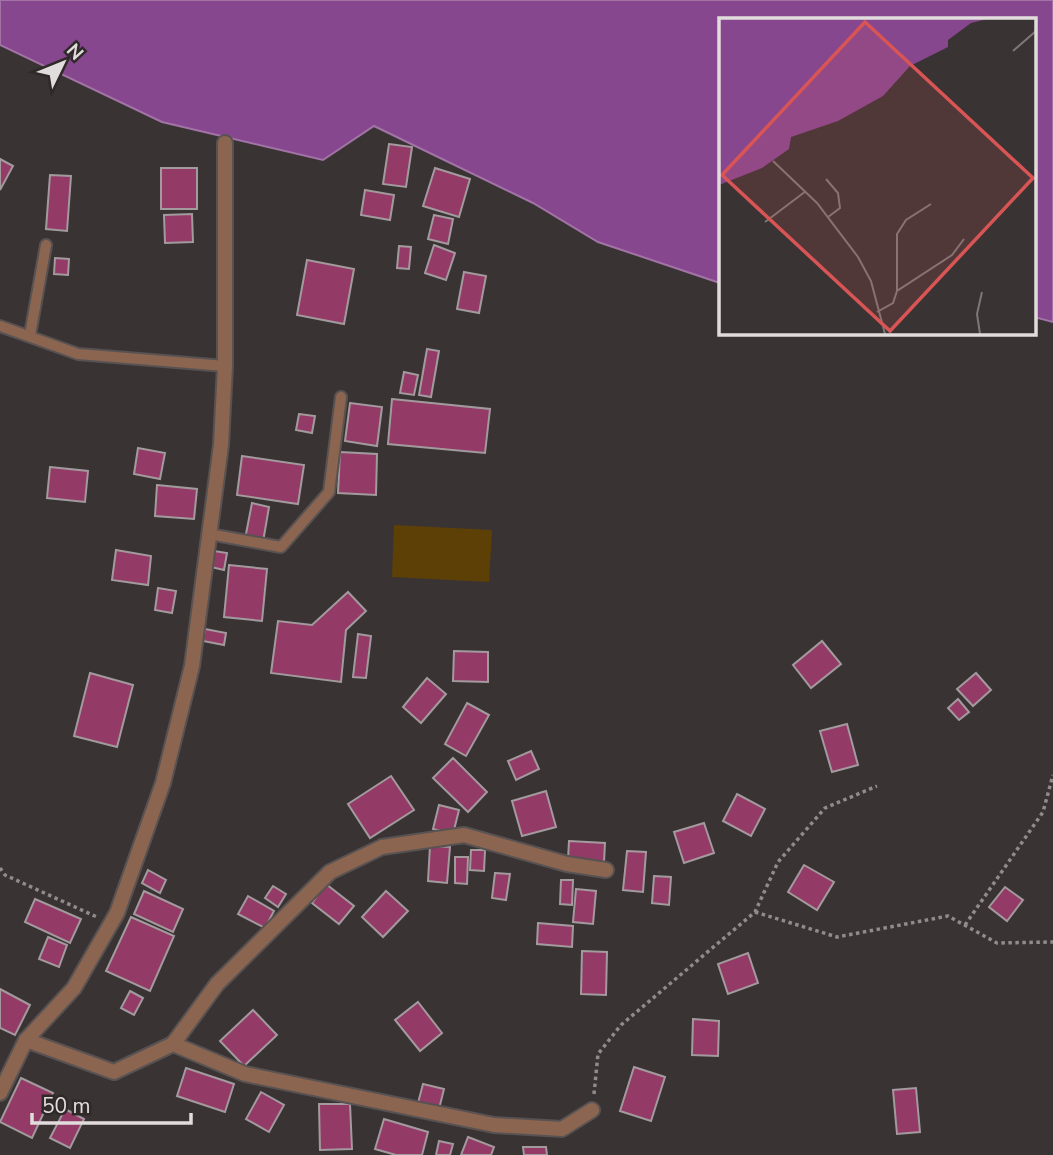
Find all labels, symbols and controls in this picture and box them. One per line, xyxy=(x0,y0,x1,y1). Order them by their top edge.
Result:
inset map xyxy=(719,18,1036,334)
north arrow xyxy=(28,28,98,98)
text: N xyxy=(60,38,89,66)
scale bar xyxy=(32,1082,191,1126)
text: 50 m xyxy=(42,1092,91,1120)

